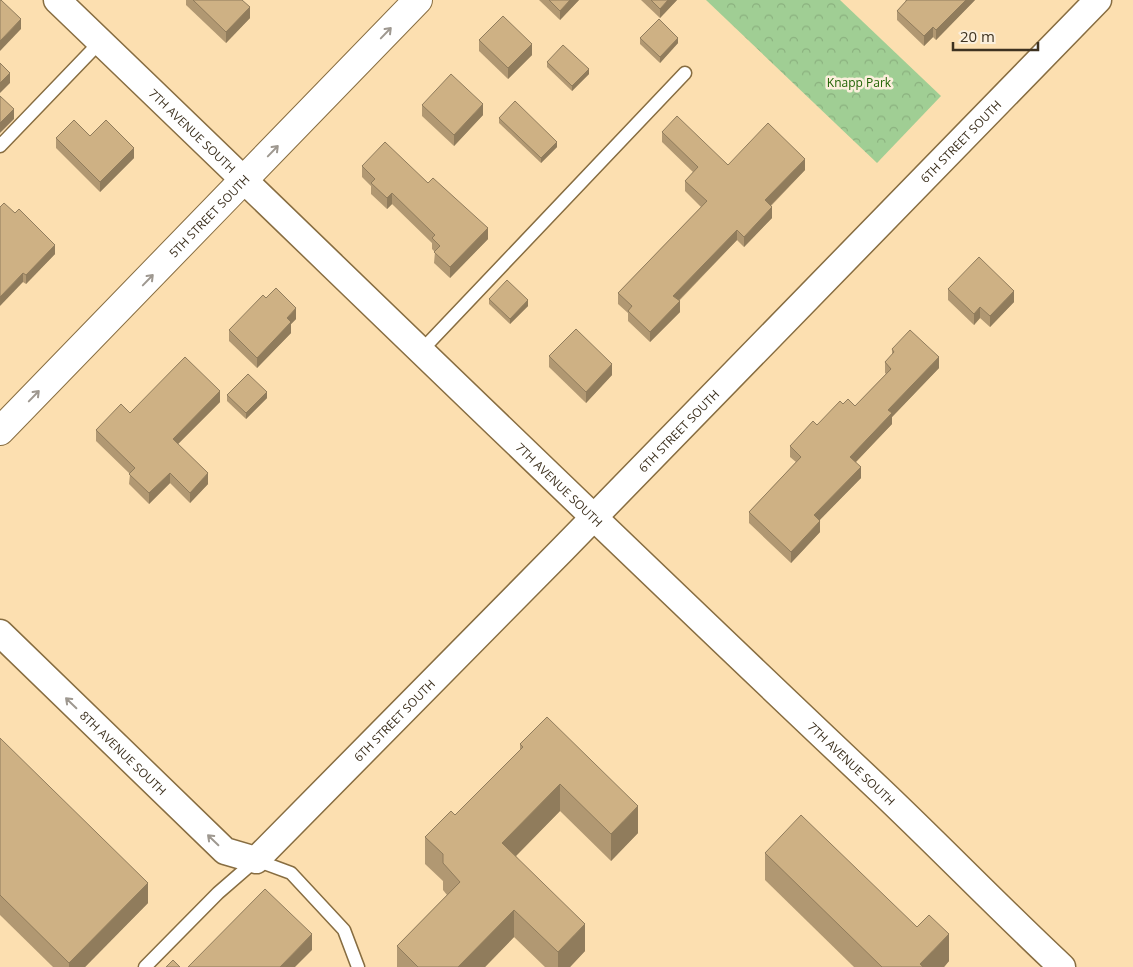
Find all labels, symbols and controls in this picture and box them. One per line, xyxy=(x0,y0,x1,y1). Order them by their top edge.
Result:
scale bar xyxy=(953,20,1038,52)
text: 20 m xyxy=(960,26,995,46)
one-way arrow xyxy=(380,27,392,40)
park label: Knapp Park xyxy=(827,74,892,91)
street label: 7TH AVENUE SOUTH xyxy=(145,85,240,176)
street label: 6TH STREET SOUTH xyxy=(916,96,1005,186)
one-way arrow xyxy=(267,144,279,157)
street label: 5TH STREET SOUTH xyxy=(165,170,253,261)
one-way arrow xyxy=(142,273,154,286)
street label: 6TH STREET SOUTH xyxy=(634,385,723,476)
one-way arrow xyxy=(28,390,40,402)
street label: 7TH AVENUE SOUTH xyxy=(512,439,607,530)
street label: 6TH STREET SOUTH xyxy=(350,675,438,765)
one-way arrow xyxy=(65,697,77,709)
street label: 8TH AVENUE SOUTH xyxy=(76,707,171,799)
street label: 7TH AVENUE SOUTH xyxy=(804,718,899,809)
one-way arrow xyxy=(207,834,219,846)

